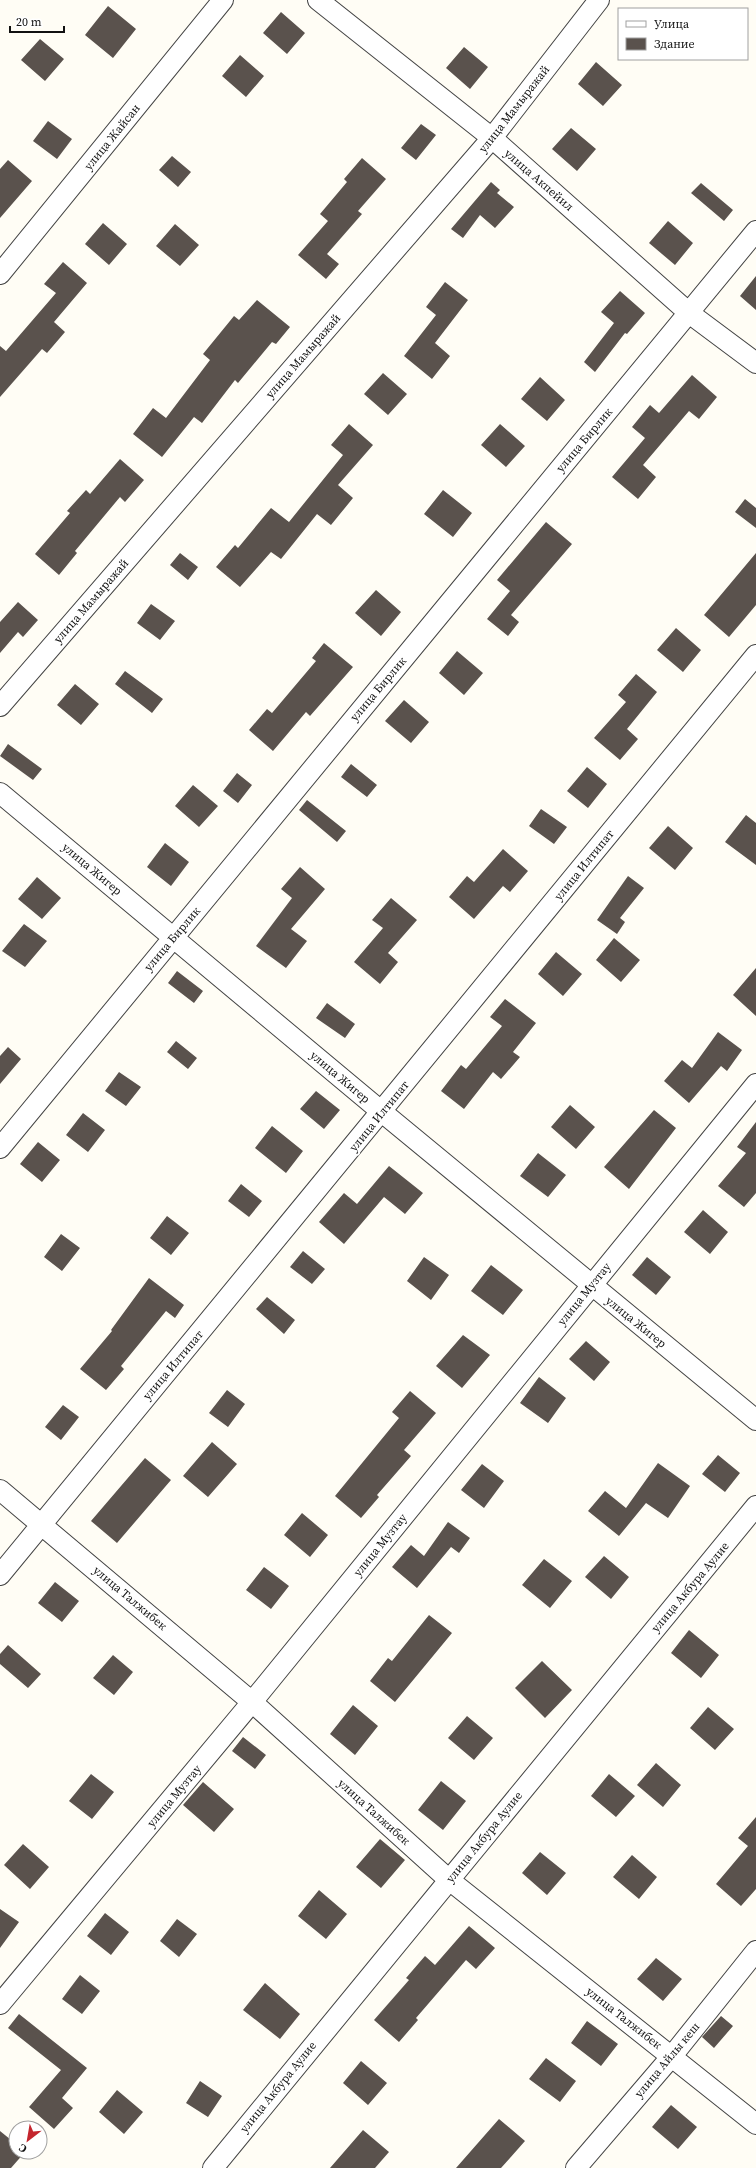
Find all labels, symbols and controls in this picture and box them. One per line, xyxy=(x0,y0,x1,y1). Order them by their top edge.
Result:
scale bar xyxy=(10,8,64,34)
legend xyxy=(618,8,748,60)
text: 20 m xyxy=(16,14,42,30)
text: Улица xyxy=(654,16,690,32)
text: Здание xyxy=(654,36,695,52)
street label: улица Мамыражай xyxy=(475,62,553,156)
street label: улица Жайсан xyxy=(80,100,144,173)
street label: улица Акпейил xyxy=(501,145,577,215)
street label: улица Мамыражай xyxy=(262,310,344,402)
street label: улица Бирлик xyxy=(552,404,616,476)
street label: улица Мамыражай xyxy=(50,555,132,647)
street label: улица Бирлик xyxy=(346,653,410,725)
street label: улица Илтипат xyxy=(550,826,618,904)
street label: улица Жигер xyxy=(59,839,125,899)
street label: улица Бирлик xyxy=(140,903,204,975)
street label: улица Жигер xyxy=(307,1047,373,1107)
street label: улица Илтипат xyxy=(345,1077,413,1155)
street label: улица Музтау xyxy=(554,1258,615,1329)
street label: улица Жигер xyxy=(602,1293,670,1351)
street label: улица Илтипат xyxy=(139,1326,207,1403)
street label: улица Музтау xyxy=(350,1509,411,1580)
street label: улица Акбура Аулие xyxy=(647,1538,733,1636)
street label: улица Талжибек xyxy=(90,1562,171,1634)
street label: улица Музтау xyxy=(143,1761,205,1831)
street label: улица Талжибек xyxy=(334,1775,414,1849)
street label: улица Акбура Аулие xyxy=(442,1788,526,1886)
street label: улица Талжибек xyxy=(583,1983,665,2053)
street label: улица Айлы кеш xyxy=(631,2019,703,2101)
street label: улица Акбура Аулие xyxy=(236,2038,320,2136)
north arrow xyxy=(8,2120,48,2160)
text: С xyxy=(16,2140,30,2156)

